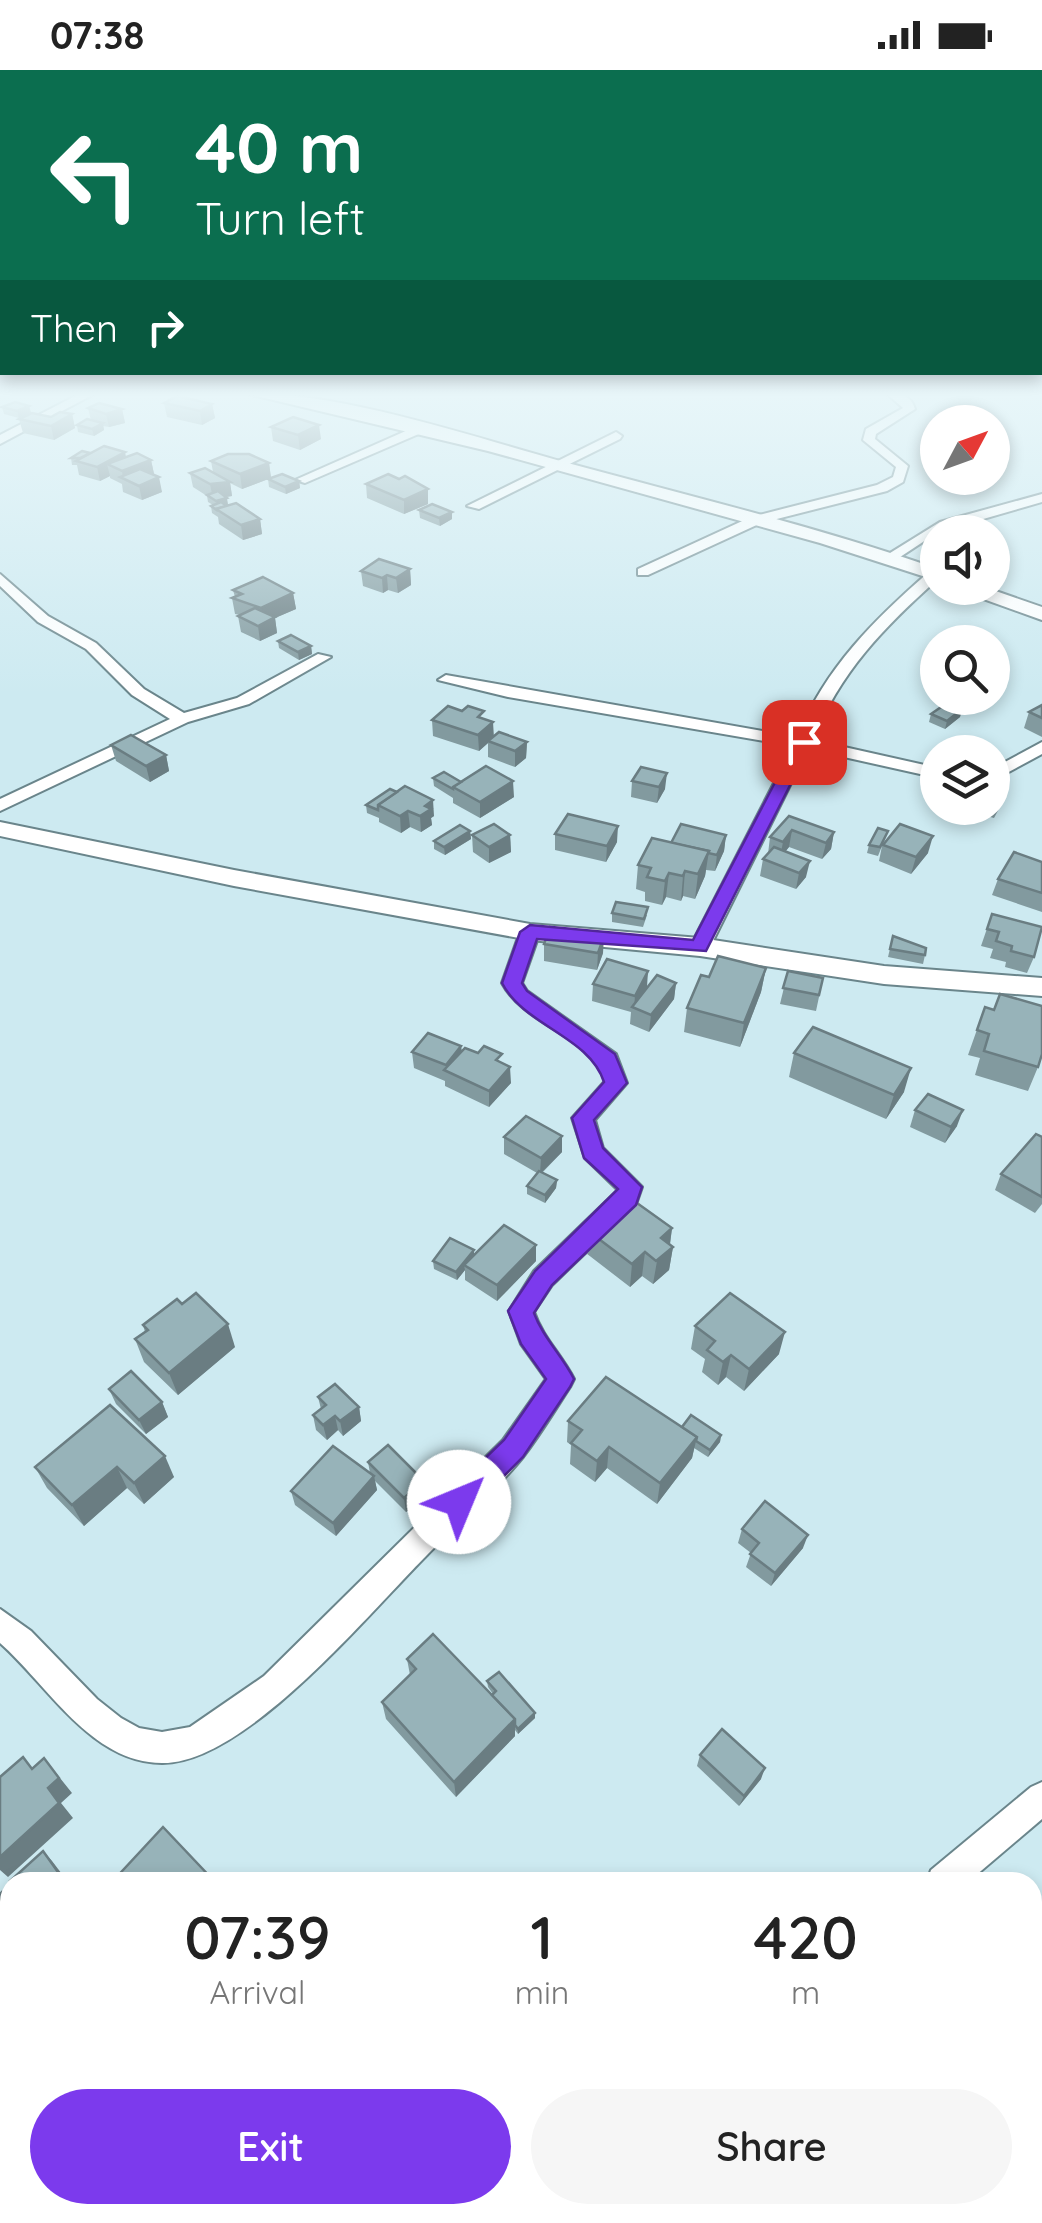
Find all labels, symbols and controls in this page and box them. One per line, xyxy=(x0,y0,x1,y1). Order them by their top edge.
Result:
text: 07:38 xyxy=(50,11,144,59)
text: 40 m xyxy=(195,103,363,191)
icon: left xyxy=(30,110,160,240)
text: Turn left xyxy=(195,190,365,246)
icon: right xyxy=(138,300,193,355)
text: Then xyxy=(30,304,118,352)
north arrow xyxy=(920,405,1010,495)
map controls xyxy=(920,405,1010,825)
button: sound xyxy=(920,515,1010,605)
button: search xyxy=(920,625,1010,715)
pin xyxy=(762,700,847,785)
icon: arrive xyxy=(777,715,832,770)
button: layers xyxy=(920,735,1010,825)
position arrow xyxy=(407,1450,511,1554)
text: 07:39 xyxy=(184,1899,331,1974)
text: 1 xyxy=(531,1899,554,1974)
text: 420 xyxy=(753,1899,858,1974)
text: Arrival xyxy=(209,1972,305,2012)
text: min xyxy=(515,1972,569,2012)
text: m xyxy=(791,1972,820,2012)
button: Exit xyxy=(30,2089,511,2204)
button: Share xyxy=(531,2089,1012,2204)

